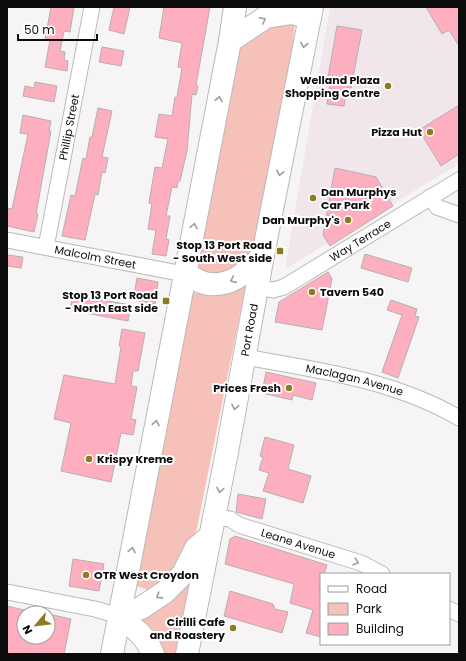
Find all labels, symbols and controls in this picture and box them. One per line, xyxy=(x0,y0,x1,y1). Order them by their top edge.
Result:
scale bar xyxy=(18,16,97,42)
one-way arrow xyxy=(259,17,266,24)
text: 50 m xyxy=(24,21,55,38)
one-way arrow xyxy=(301,42,309,48)
place label: Welland Plaza Shopping Centre xyxy=(285,72,380,101)
marker: Welland Plaza Shopping Centre xyxy=(383,81,393,91)
street label: Phillip Street xyxy=(55,93,83,162)
one-way arrow xyxy=(214,96,223,102)
place label: Pizza Hut xyxy=(371,124,423,140)
marker: Pizza Hut xyxy=(425,127,435,137)
one-way arrow xyxy=(276,170,284,176)
place label: Dan Murphys Car Park xyxy=(321,184,396,213)
marker: Dan Murphys Car Park xyxy=(308,193,318,203)
place label: Dan Murphy's xyxy=(262,212,340,228)
street label: Way Terrace xyxy=(326,215,394,265)
marker: Dan Murphy's xyxy=(343,215,353,225)
one-way arrow xyxy=(189,223,197,229)
place label: Stop 13 Port Road - South West side xyxy=(173,237,272,266)
street label: Malcolm Street xyxy=(53,241,137,273)
marker: Stop 13 Port Road - South West side xyxy=(275,246,285,256)
one-way arrow xyxy=(230,275,238,283)
place label: Tavern 540 xyxy=(320,284,384,300)
place label: Stop 13 Port Road - North East side xyxy=(62,287,158,316)
marker: Tavern 540 xyxy=(307,287,317,297)
marker: Stop 13 Port Road - North East side xyxy=(161,296,171,306)
street label: Port Road xyxy=(237,302,262,358)
street label: Maclagan Avenue xyxy=(305,360,406,400)
place label: Prices Fresh xyxy=(213,380,281,396)
marker: Prices Fresh xyxy=(284,383,294,393)
one-way arrow xyxy=(232,404,240,411)
one-way arrow xyxy=(151,420,160,426)
place label: Krispy Kreme xyxy=(97,451,173,467)
marker: Krispy Kreme xyxy=(84,454,94,464)
one-way arrow xyxy=(216,487,224,493)
street label: Leane Avenue xyxy=(259,524,338,563)
one-way arrow xyxy=(127,547,135,553)
one-way arrow xyxy=(352,557,359,566)
place label: OTR West Croydon xyxy=(94,567,199,583)
marker: OTR West Croydon xyxy=(81,570,91,580)
legend xyxy=(320,573,450,645)
text: Road xyxy=(356,580,387,597)
one-way arrow xyxy=(157,591,164,598)
text: Park xyxy=(356,600,383,617)
north arrow xyxy=(16,605,56,645)
place label: Cirilli Cafe and Roastery xyxy=(150,614,225,643)
text: Building xyxy=(356,620,404,637)
text: N xyxy=(18,622,36,637)
marker: Cirilli Cafe and Roastery xyxy=(228,623,238,633)

